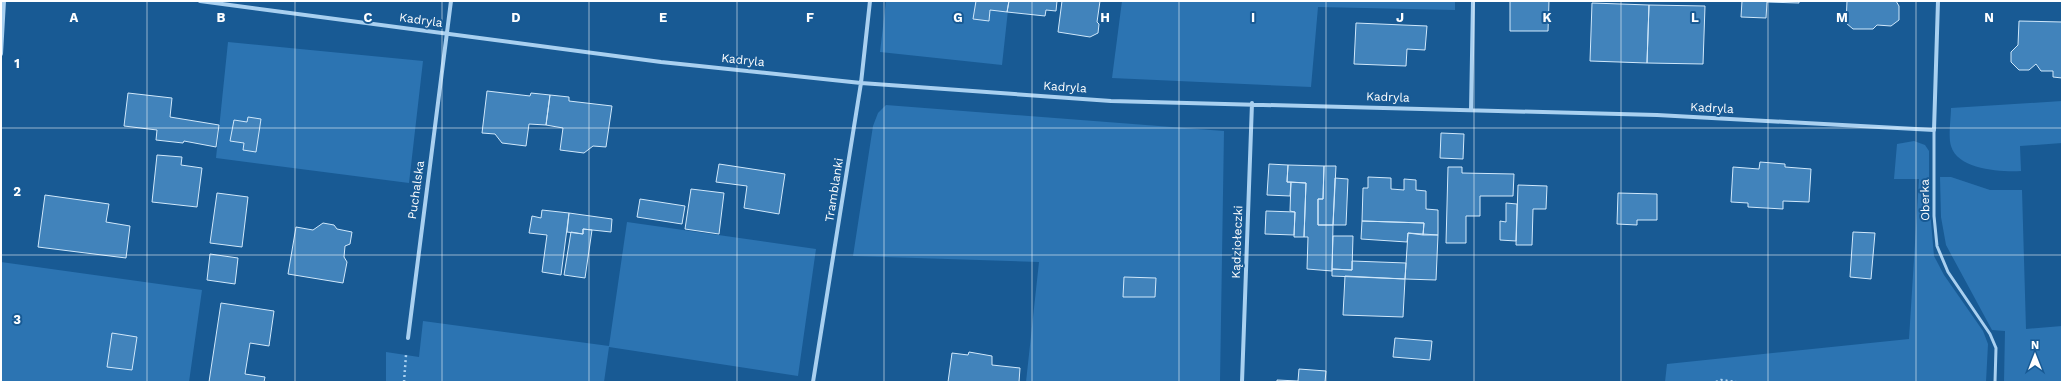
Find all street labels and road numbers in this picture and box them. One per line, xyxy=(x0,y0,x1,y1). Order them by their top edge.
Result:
street label: Kadryla xyxy=(398,10,444,30)
street label: Kadryla xyxy=(721,51,766,69)
street label: Kadryla xyxy=(1043,78,1087,96)
street label: Kadryla xyxy=(1366,89,1410,105)
street label: Kadryla xyxy=(1690,100,1734,116)
street label: Tramblanki xyxy=(822,157,846,223)
street label: Puchalska xyxy=(405,160,427,220)
street label: Oberka xyxy=(1918,179,1932,221)
street label: Kądziołeczki xyxy=(1229,205,1245,279)

